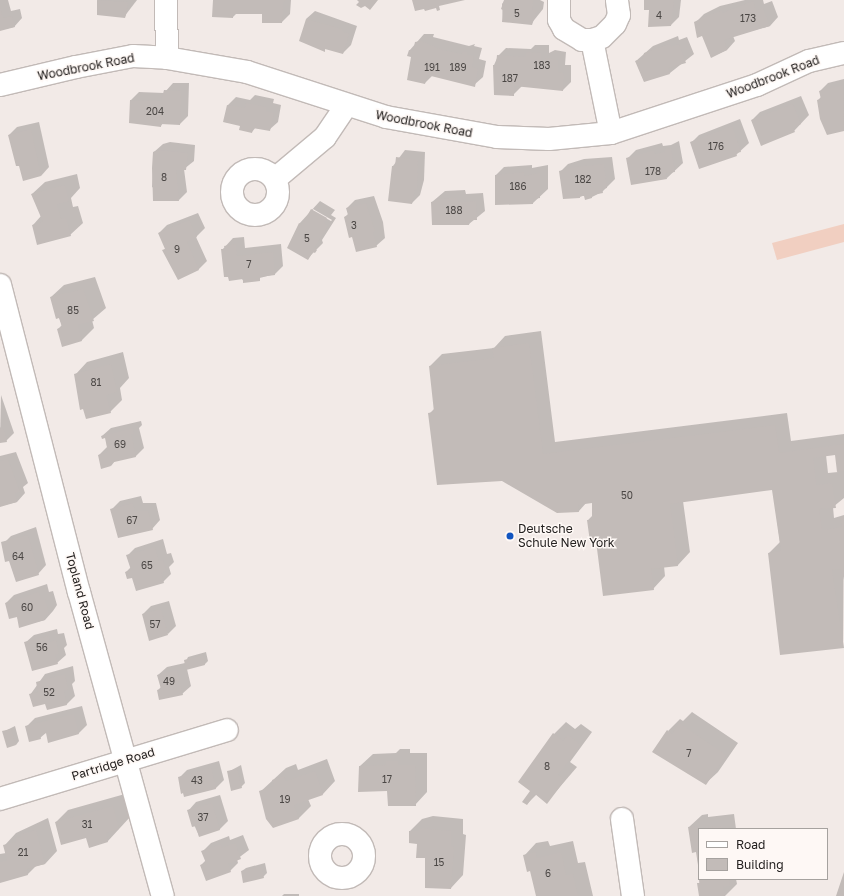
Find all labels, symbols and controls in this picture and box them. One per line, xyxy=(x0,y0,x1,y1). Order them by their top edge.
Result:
house number: 5 xyxy=(514,8,520,20)
house number: 4 xyxy=(656,10,662,22)
house number: 173 xyxy=(740,13,756,25)
street label: Woodbrook Road xyxy=(36,51,136,83)
street label: Woodbrook Road xyxy=(725,53,821,101)
house number: 183 xyxy=(534,60,550,72)
house number: 191 xyxy=(424,62,440,74)
house number: 189 xyxy=(450,62,466,74)
house number: 187 xyxy=(502,73,518,85)
house number: 204 xyxy=(146,106,164,118)
street label: Woodbrook Road xyxy=(374,108,474,140)
house number: 176 xyxy=(708,141,724,153)
house number: 178 xyxy=(645,166,661,178)
house number: 8 xyxy=(161,172,167,184)
house number: 182 xyxy=(575,174,591,186)
house number: 186 xyxy=(510,181,526,193)
house number: 188 xyxy=(445,205,463,217)
house number: 3 xyxy=(351,220,357,232)
house number: 5 xyxy=(304,233,310,245)
house number: 9 xyxy=(174,244,180,256)
house number: 7 xyxy=(246,259,252,271)
house number: 85 xyxy=(67,305,79,317)
house number: 81 xyxy=(91,377,101,389)
house number: 69 xyxy=(114,439,126,451)
house number: 50 xyxy=(621,490,633,502)
house number: 67 xyxy=(126,515,138,527)
place label: Deutsche Schule New York xyxy=(518,522,615,550)
marker: Deutsche Schule New York xyxy=(505,531,515,541)
house number: 64 xyxy=(12,551,24,563)
street label: Topland Road xyxy=(63,551,97,631)
house number: 65 xyxy=(141,560,153,572)
house number: 60 xyxy=(21,602,33,614)
house number: 57 xyxy=(149,619,161,631)
house number: 56 xyxy=(36,642,48,654)
house number: 49 xyxy=(163,676,175,688)
house number: 52 xyxy=(43,687,55,699)
street label: Partridge Road xyxy=(70,745,156,783)
house number: 7 xyxy=(686,748,692,760)
house number: 8 xyxy=(544,761,550,773)
house number: 17 xyxy=(382,774,392,786)
house number: 43 xyxy=(191,775,203,787)
house number: 19 xyxy=(280,794,290,806)
house number: 37 xyxy=(197,812,209,824)
house number: 31 xyxy=(82,819,92,831)
legend xyxy=(698,828,828,880)
text: Road xyxy=(736,837,765,852)
house number: 21 xyxy=(18,847,28,859)
house number: 15 xyxy=(434,857,444,869)
text: Building xyxy=(736,857,784,872)
house number: 6 xyxy=(545,868,551,880)

